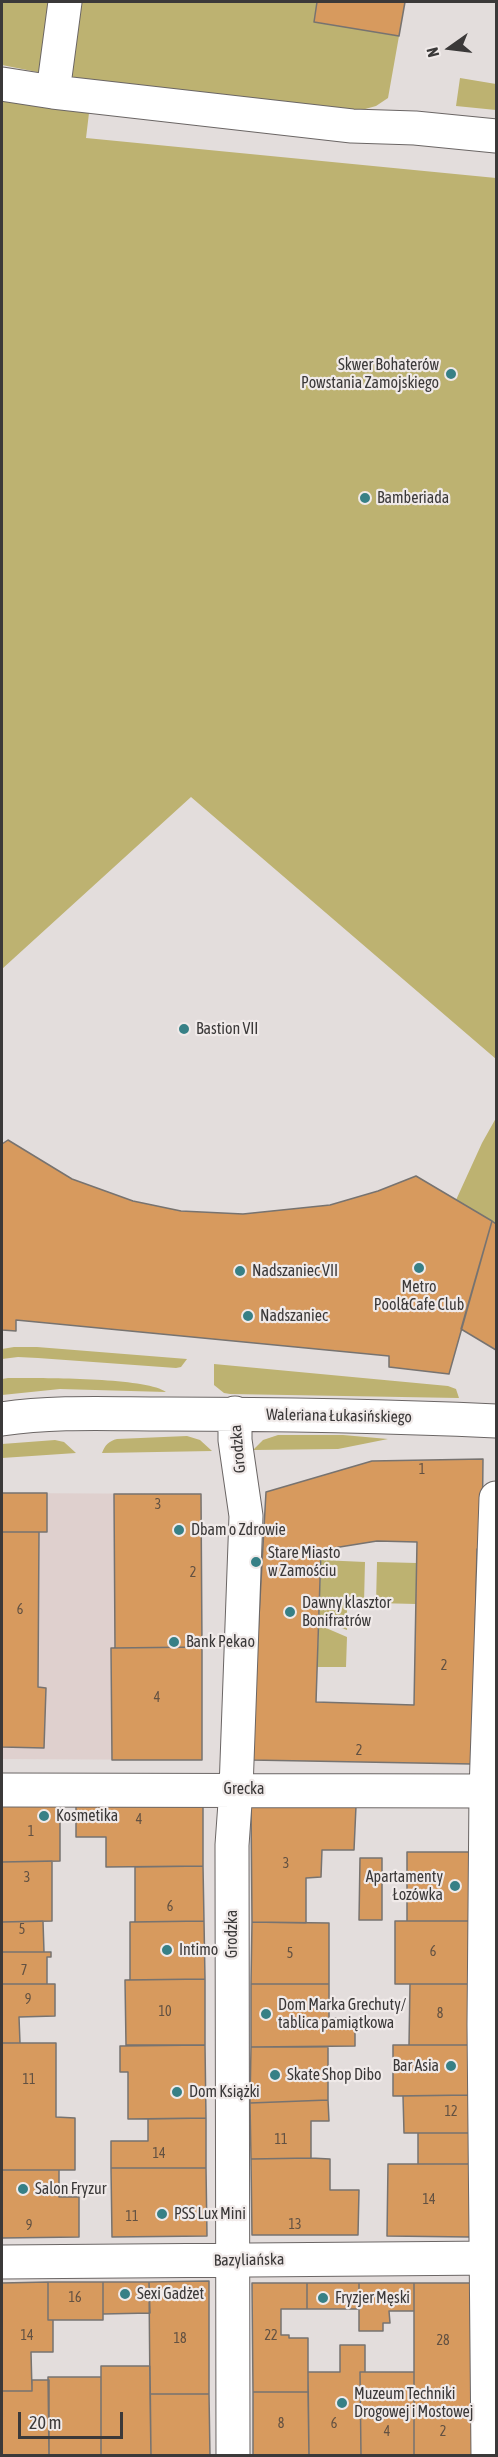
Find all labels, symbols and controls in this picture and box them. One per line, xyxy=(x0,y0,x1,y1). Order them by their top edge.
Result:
north arrow xyxy=(420,18,480,78)
text: N xyxy=(423,46,442,59)
place label: Skwer Bohaterów Powstania Zamojskiego xyxy=(301,355,439,393)
marker: Skwer Bohaterów Powstania Zamojskiego xyxy=(444,367,458,381)
place label: Bamberiada xyxy=(377,488,449,508)
marker: Bamberiada xyxy=(358,491,372,505)
place label: Bastion VII xyxy=(196,1019,258,1039)
marker: Bastion VII xyxy=(177,1022,191,1036)
place label: Nadszaniec VII xyxy=(252,1261,338,1281)
marker: Metro Pool&Cafe Club xyxy=(412,1261,426,1275)
marker: Nadszaniec VII xyxy=(233,1264,247,1278)
place label: Metro Pool&Cafe Club xyxy=(374,1277,464,1315)
place label: Nadszaniec xyxy=(260,1306,328,1326)
marker: Nadszaniec xyxy=(241,1309,255,1323)
street label: Waleriana Łukasińskiego xyxy=(266,1405,412,1427)
street label: Grodzka xyxy=(226,1424,250,1474)
house number: 1 xyxy=(419,1462,425,1478)
house number: 3 xyxy=(155,1497,161,1513)
place label: Dbam o Zdrowie xyxy=(191,1520,286,1540)
marker: Dbam o Zdrowie xyxy=(172,1523,186,1537)
place label: Stare Miasto w Zamościu xyxy=(268,1543,340,1581)
marker: Stare Miasto w Zamościu xyxy=(249,1555,263,1569)
house number: 2 xyxy=(190,1565,196,1581)
place label: Dawny klasztor Bonifratrów xyxy=(302,1593,391,1631)
house number: 6 xyxy=(17,1602,23,1618)
marker: Dawny klasztor Bonifratrów xyxy=(283,1605,297,1619)
place label: Bank Pekao xyxy=(186,1632,255,1652)
marker: Bank Pekao xyxy=(167,1635,181,1649)
house number: 2 xyxy=(441,1658,447,1674)
house number: 4 xyxy=(154,1690,160,1706)
house number: 2 xyxy=(356,1743,362,1759)
street label: Grecka xyxy=(224,1779,264,1799)
place label: Kosmetika xyxy=(56,1806,118,1826)
marker: Kosmetika xyxy=(37,1809,51,1823)
house number: 4 xyxy=(136,1812,142,1828)
house number: 1 xyxy=(28,1824,34,1840)
house number: 3 xyxy=(283,1856,289,1872)
place label: Apartamenty Łozówka xyxy=(366,1867,443,1905)
house number: 3 xyxy=(24,1870,30,1886)
marker: Apartamenty Łozówka xyxy=(448,1879,462,1893)
house number: 6 xyxy=(167,1899,173,1915)
street label: Grodzka xyxy=(222,1910,242,1958)
house number: 5 xyxy=(19,1922,25,1938)
place label: Intimo xyxy=(179,1940,218,1960)
marker: Intimo xyxy=(160,1943,174,1957)
house number: 6 xyxy=(430,1944,436,1960)
house number: 5 xyxy=(287,1946,293,1962)
house number: 7 xyxy=(21,1963,27,1979)
house number: 9 xyxy=(25,1992,31,2008)
place label: Dom Marka Grechuty/ tablica pamiątkowa xyxy=(278,1995,406,2033)
house number: 10 xyxy=(158,2004,172,2020)
house number: 8 xyxy=(437,2006,443,2022)
marker: Dom Marka Grechuty/ tablica pamiątkowa xyxy=(259,2007,273,2021)
place label: Bar Asia xyxy=(392,2056,439,2076)
marker: Bar Asia xyxy=(444,2059,458,2073)
place label: Skate Shop Dibo xyxy=(287,2065,382,2085)
marker: Skate Shop Dibo xyxy=(268,2068,282,2082)
house number: 11 xyxy=(22,2072,36,2088)
place label: Dom Książki xyxy=(189,2082,260,2102)
marker: Dom Książki xyxy=(170,2085,184,2099)
house number: 12 xyxy=(444,2104,458,2120)
house number: 11 xyxy=(274,2132,288,2148)
house number: 14 xyxy=(152,2146,166,2162)
place label: Salon Fryzur xyxy=(35,2179,106,2199)
marker: Salon Fryzur xyxy=(16,2182,30,2196)
house number: 14 xyxy=(422,2192,436,2208)
place label: PSS Lux Mini xyxy=(174,2204,246,2224)
marker: PSS Lux Mini xyxy=(155,2207,169,2221)
house number: 11 xyxy=(125,2209,139,2225)
house number: 13 xyxy=(288,2217,302,2233)
house number: 9 xyxy=(26,2218,32,2234)
street label: Bazyliańska xyxy=(214,2250,284,2270)
place label: Sexi Gadżet xyxy=(137,2284,204,2304)
marker: Sexi Gadżet xyxy=(118,2287,132,2301)
place label: Fryzjer Męski xyxy=(335,2288,410,2308)
house number: 16 xyxy=(68,2290,82,2306)
marker: Fryzjer Męski xyxy=(316,2291,330,2305)
house number: 14 xyxy=(20,2328,34,2344)
house number: 22 xyxy=(264,2328,278,2344)
house number: 18 xyxy=(173,2331,187,2347)
house number: 28 xyxy=(436,2333,450,2349)
place label: Muzeum Techniki Drogowej i Mostowej xyxy=(354,2384,474,2422)
marker: Muzeum Techniki Drogowej i Mostowej xyxy=(335,2396,349,2410)
scale bar xyxy=(21,2400,126,2438)
text: 20 m xyxy=(29,2412,61,2433)
house number: 8 xyxy=(278,2416,284,2432)
house number: 6 xyxy=(331,2416,337,2432)
house number: 4 xyxy=(384,2424,390,2440)
house number: 2 xyxy=(440,2424,446,2440)

